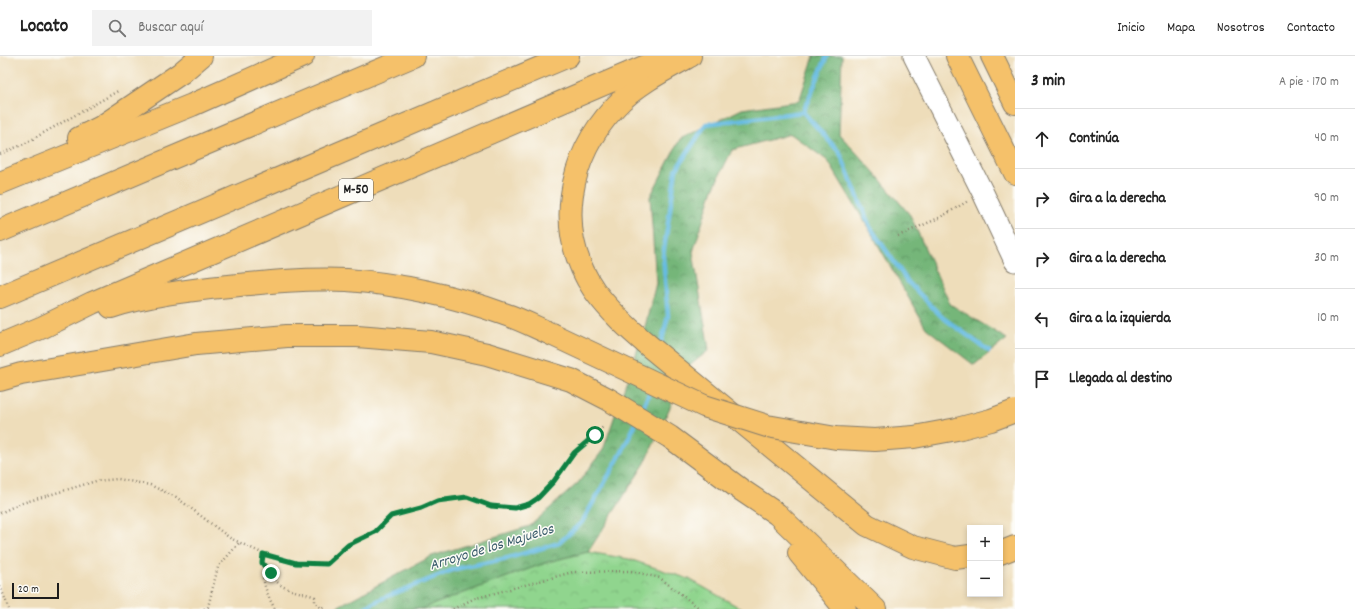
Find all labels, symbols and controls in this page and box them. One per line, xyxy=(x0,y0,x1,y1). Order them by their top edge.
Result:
search box xyxy=(92,10,372,46)
text: Locato xyxy=(20,14,68,41)
icon: search xyxy=(106,17,128,39)
text: Buscar aquí xyxy=(138,17,203,39)
text: Inicio xyxy=(1117,18,1145,38)
text: Mapa xyxy=(1167,18,1195,38)
text: Nosotros xyxy=(1217,18,1265,38)
text: Contacto xyxy=(1287,18,1335,38)
text: 3 min xyxy=(1031,70,1065,94)
text: A pie · 170 m xyxy=(1279,73,1339,92)
icon: ahead xyxy=(1031,128,1053,150)
text: Continúa xyxy=(1069,128,1119,150)
text: 40 m xyxy=(1315,129,1339,148)
road number: M-50 xyxy=(339,179,373,201)
icon: right xyxy=(1031,188,1053,210)
text: Gira a la derecha xyxy=(1069,188,1166,210)
text: 90 m xyxy=(1314,189,1339,208)
icon: right xyxy=(1031,248,1053,270)
text: Gira a la derecha xyxy=(1069,248,1166,270)
text: 30 m xyxy=(1314,249,1339,268)
icon: left xyxy=(1031,308,1053,330)
text: Gira a la izquierda xyxy=(1069,308,1170,330)
text: 10 m xyxy=(1317,309,1339,328)
icon: arrive xyxy=(1031,368,1053,390)
text: Llegada al destino xyxy=(1069,368,1172,390)
route start xyxy=(586,426,604,444)
water label: Arroyo de los Majuelos xyxy=(427,518,557,577)
map controls xyxy=(967,525,1003,597)
button: + xyxy=(967,525,1003,561)
button: − xyxy=(967,561,1003,597)
route end xyxy=(262,564,280,582)
scale bar xyxy=(12,581,59,600)
text: 20 m xyxy=(18,582,39,598)

